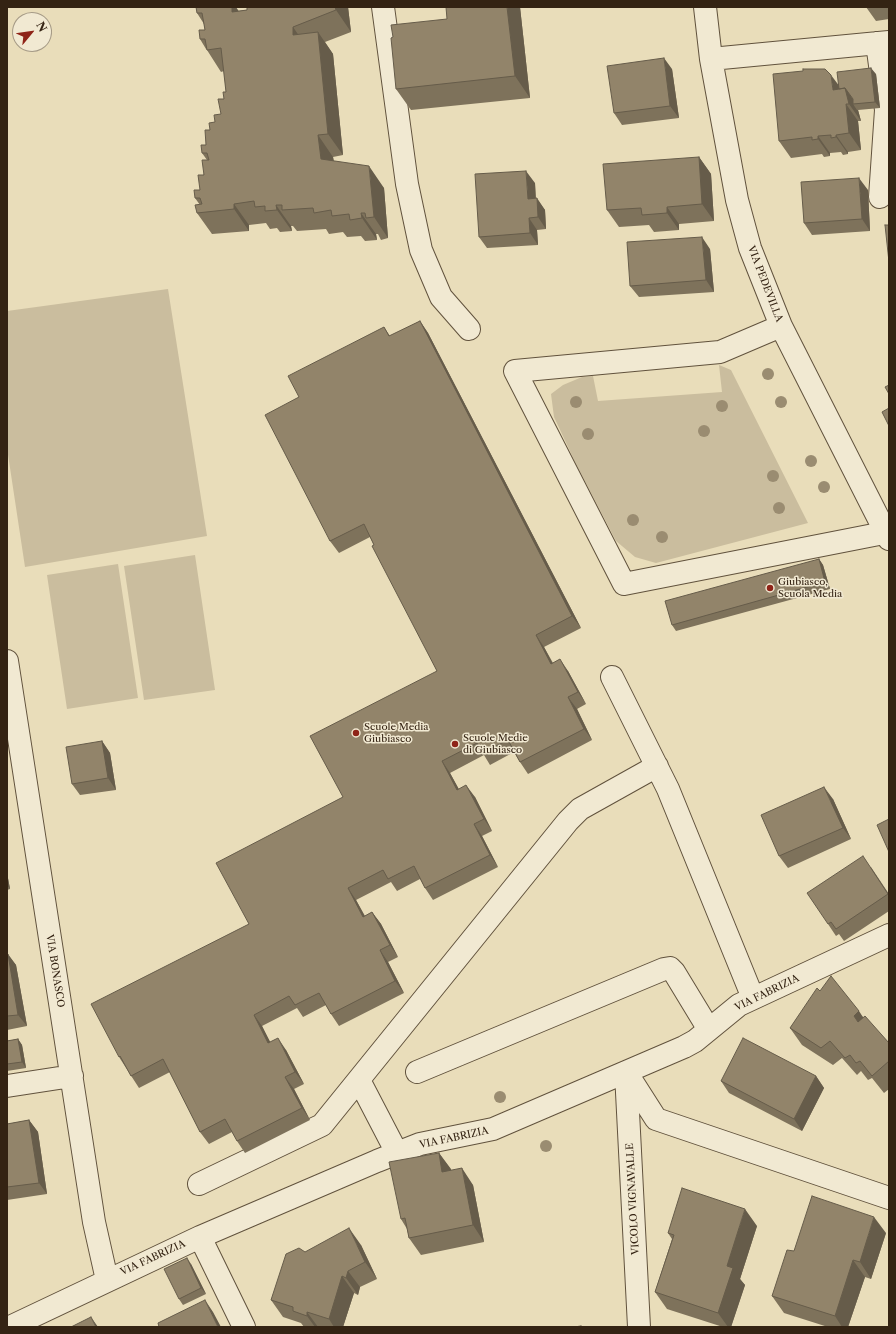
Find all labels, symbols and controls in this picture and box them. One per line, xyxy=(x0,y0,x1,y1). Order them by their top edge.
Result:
north arrow xyxy=(12,12,52,52)
text: N xyxy=(33,19,50,34)
street label: VIA PEDEVILLA xyxy=(745,244,785,324)
place label: Giubiasco, Scuola Media xyxy=(778,576,842,600)
marker: Giubiasco, Scuola Media xyxy=(765,583,775,593)
place label: Scuole Media Giubiasco xyxy=(364,721,429,744)
marker: Scuole Media Giubiasco xyxy=(351,728,361,738)
place label: Scuole Medie di Giubiasco xyxy=(463,732,528,756)
marker: Scuole Medie di Giubiasco xyxy=(450,739,460,749)
street label: VIA BONASCO xyxy=(43,934,67,1008)
street label: VIA FABRIZIA xyxy=(733,972,801,1014)
street label: VIA FABRIZIA xyxy=(418,1125,490,1151)
street label: VICOLO VIGNAVALLE xyxy=(624,1143,642,1255)
street label: VIA FABRIZIA xyxy=(119,1238,187,1278)

